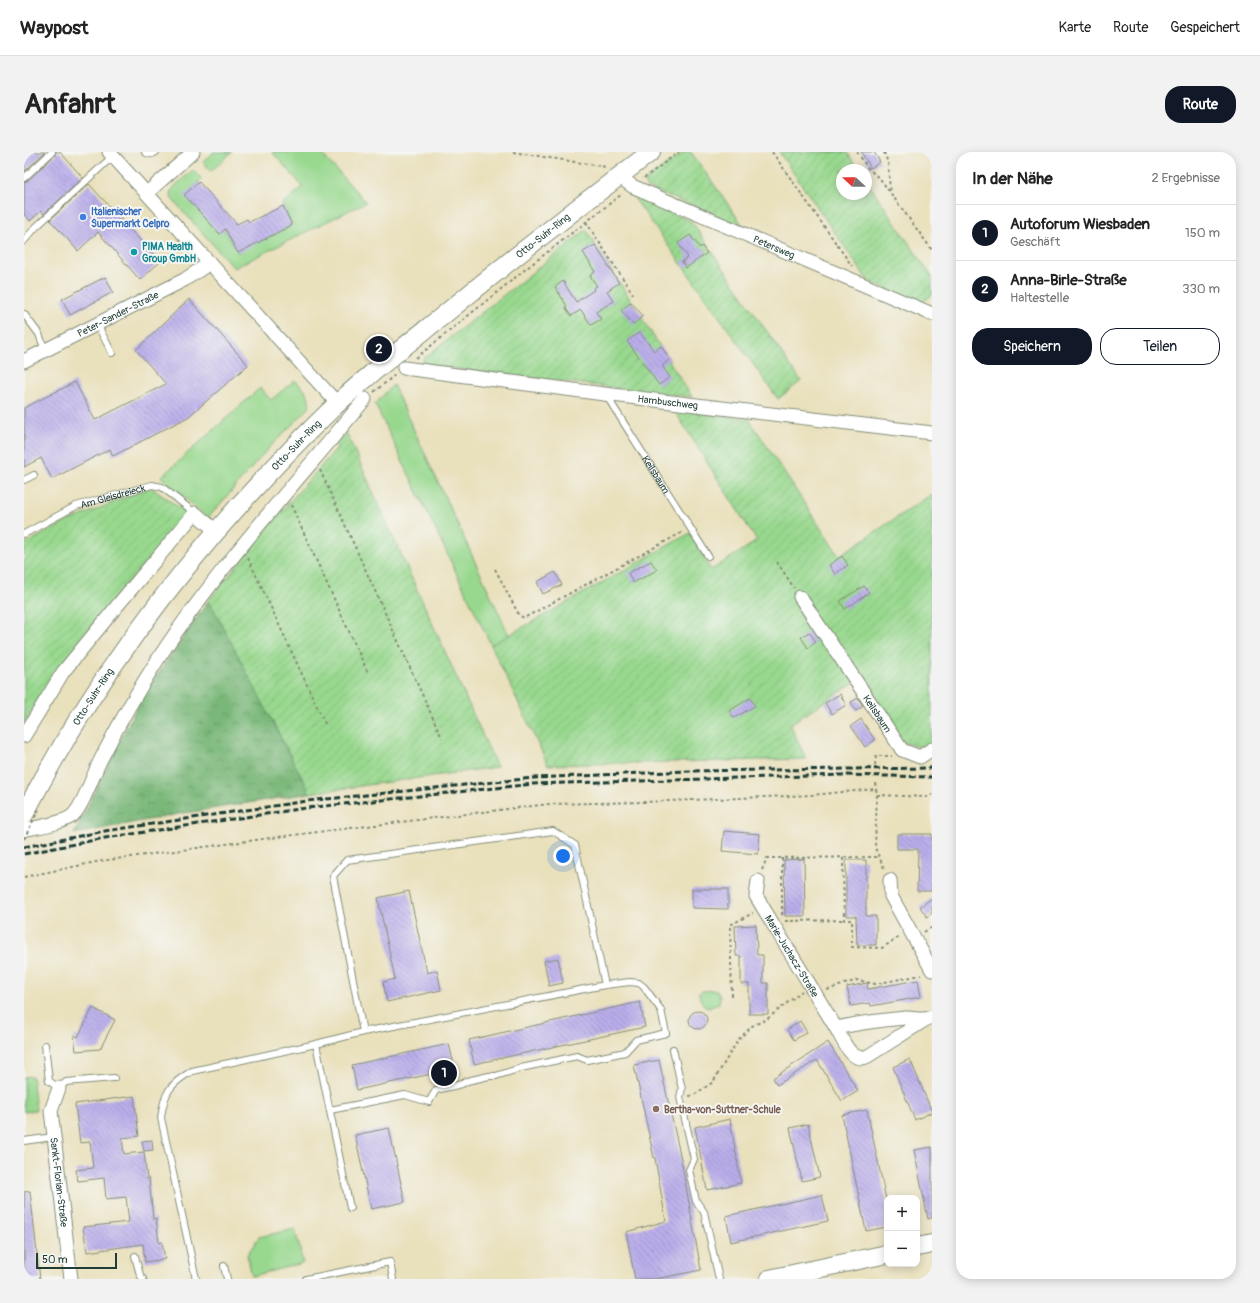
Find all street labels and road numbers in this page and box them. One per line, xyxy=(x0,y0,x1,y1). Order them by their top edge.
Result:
street label: Otto-Suhr-Ring xyxy=(514,211,573,261)
street label: Petersweg xyxy=(751,233,796,262)
street label: Peter-Sander-Straße xyxy=(76,289,161,340)
street label: Hambuschweg xyxy=(637,393,699,412)
street label: Otto-Suhr-Ring xyxy=(269,418,324,473)
street label: Keilsbaum xyxy=(639,454,672,496)
street label: Am Gleisdreieck xyxy=(79,482,147,512)
street label: Otto-Suhr-Ring xyxy=(71,666,116,728)
street label: Keilsbaum xyxy=(860,693,894,735)
street label: Marie-Juchacz-Straße xyxy=(762,913,821,1000)
street label: Sankt-Florian-Straße xyxy=(47,1137,70,1228)

